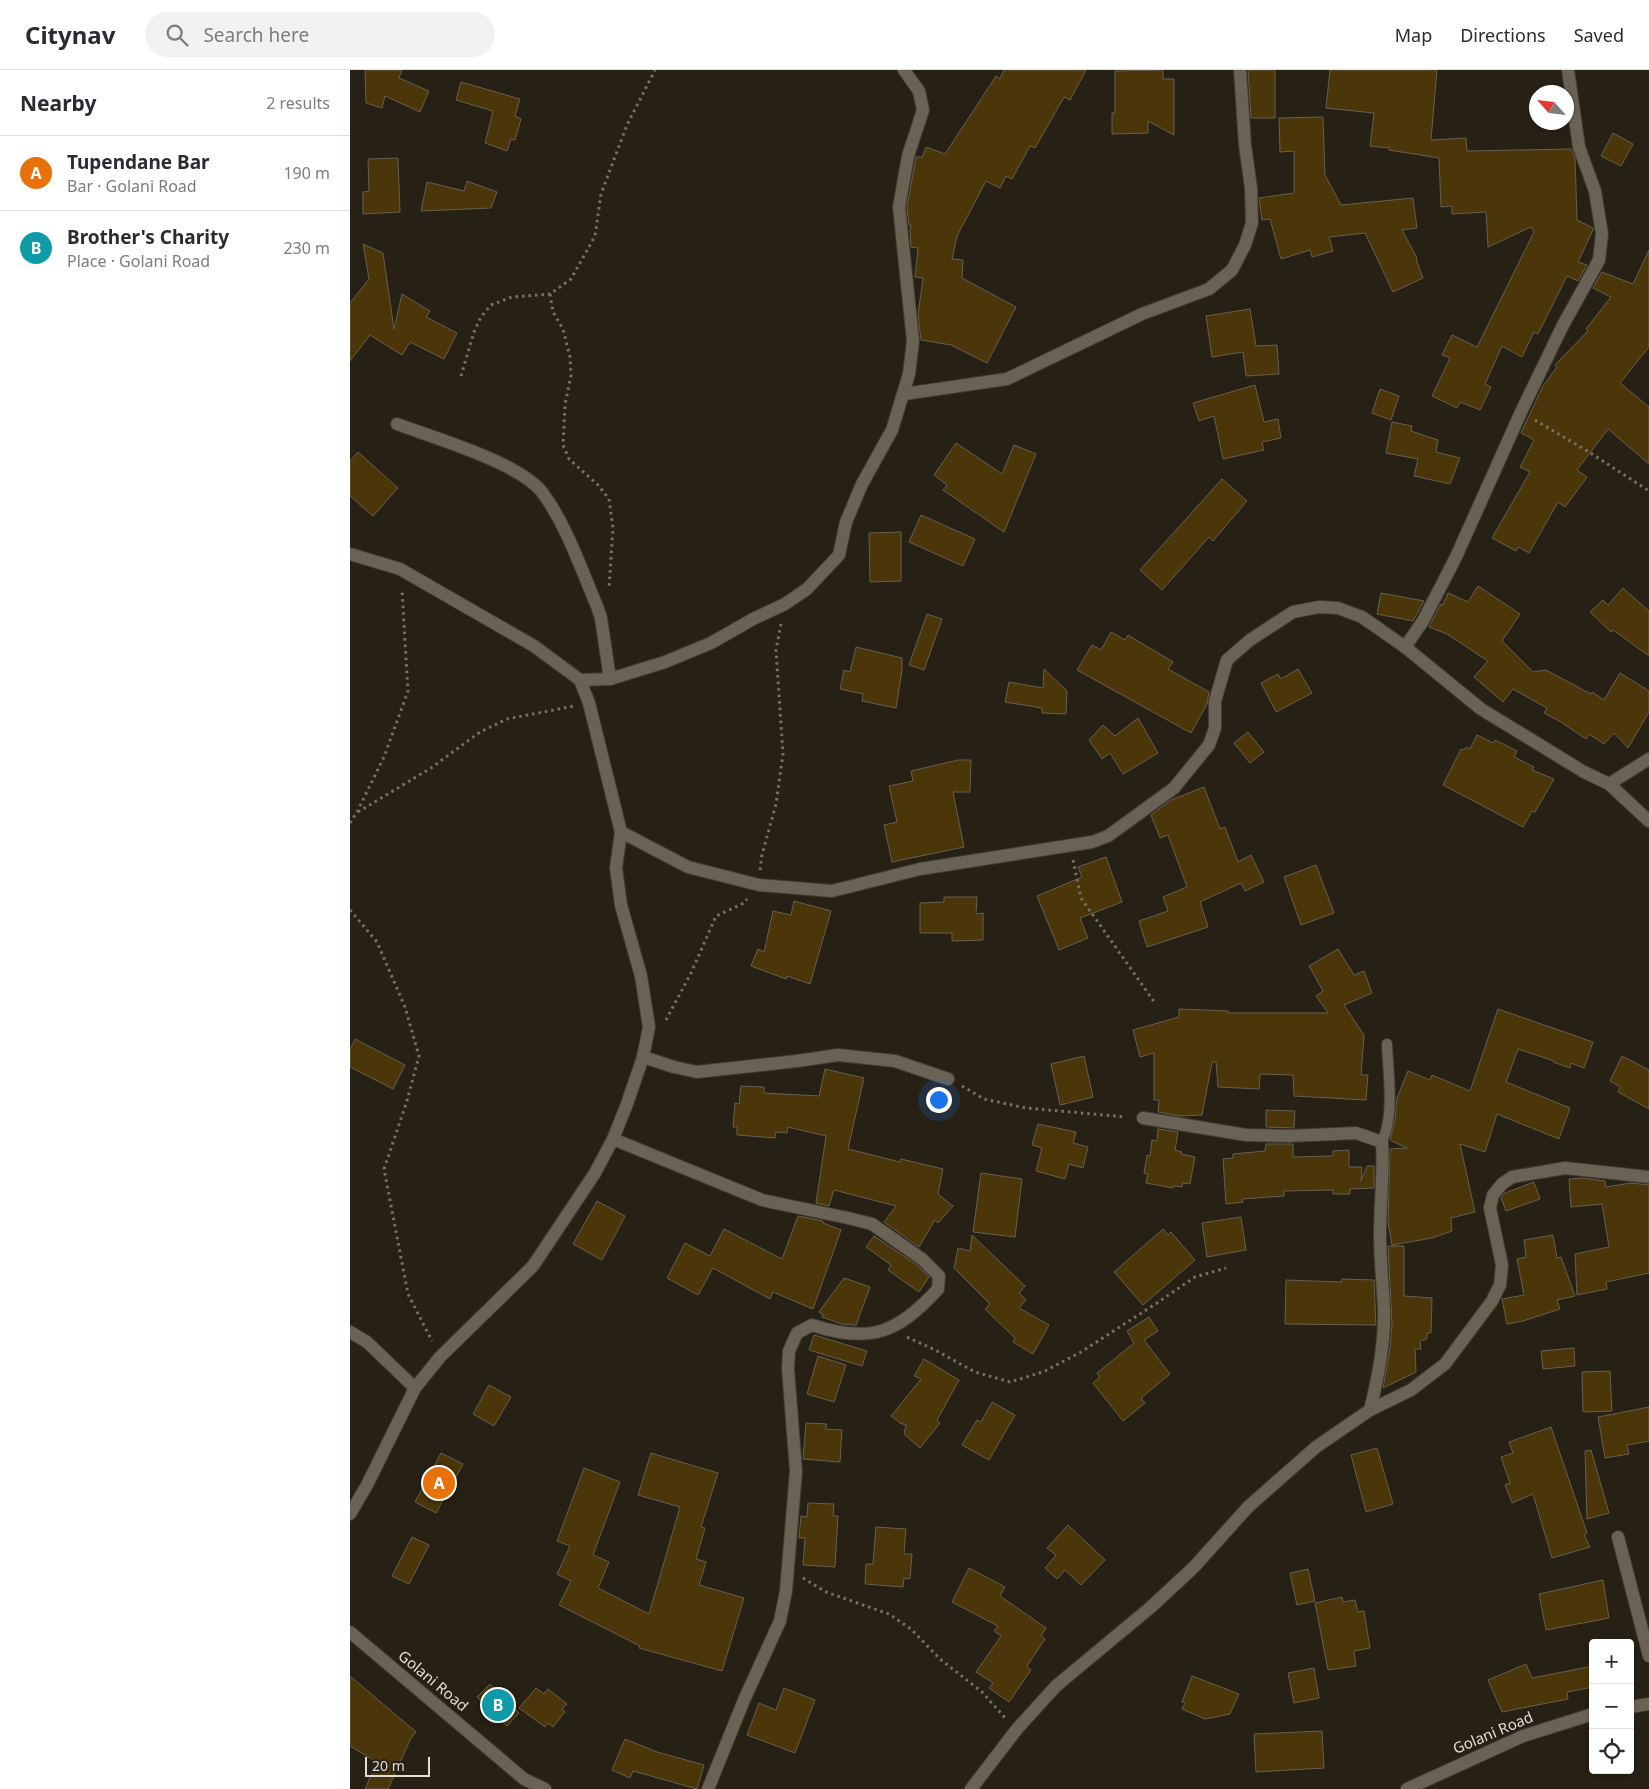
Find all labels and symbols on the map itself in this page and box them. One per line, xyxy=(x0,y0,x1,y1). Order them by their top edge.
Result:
north arrow xyxy=(1529,85,1574,130)
your location xyxy=(926,1087,952,1113)
pin: A xyxy=(423,1464,455,1502)
street label: Golani Road xyxy=(395,1645,473,1715)
pin: B xyxy=(482,1686,514,1724)
street label: Golani Road xyxy=(1449,1706,1536,1758)
scale bar xyxy=(365,1754,430,1777)

